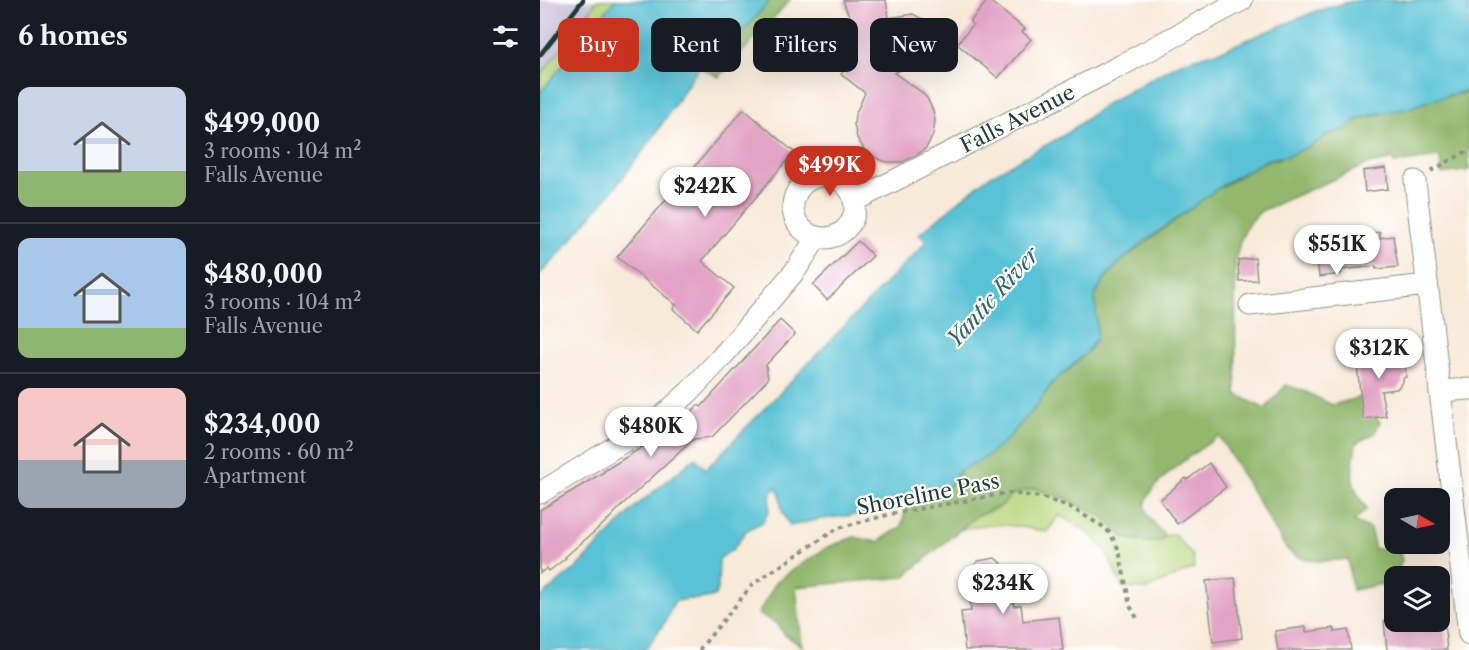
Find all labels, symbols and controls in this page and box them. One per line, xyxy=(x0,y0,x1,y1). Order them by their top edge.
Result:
chip: Buy xyxy=(558,18,639,72)
chip: Rent xyxy=(651,18,741,72)
chip: Filters xyxy=(753,18,858,72)
chip: New xyxy=(870,18,958,72)
text: 6 homes xyxy=(18,20,128,52)
icon: filters xyxy=(489,20,522,53)
street label: Falls Avenue xyxy=(956,79,1079,158)
text: $499,000 xyxy=(204,107,320,139)
icon: home xyxy=(66,111,138,183)
text: 3 rooms · 104 m² xyxy=(204,139,361,163)
pin: $499K xyxy=(788,146,872,197)
text: $499K xyxy=(799,153,861,177)
text: Falls Avenue xyxy=(204,163,323,187)
pin: $242K xyxy=(663,167,747,218)
text: $242K xyxy=(674,174,736,198)
pin: $551K xyxy=(1295,225,1379,276)
text: $551K xyxy=(1308,232,1366,256)
water label: Yantic River xyxy=(941,240,1046,353)
text: $480,000 xyxy=(204,258,323,290)
icon: home xyxy=(66,262,138,334)
text: 3 rooms · 104 m² xyxy=(204,290,361,314)
text: Falls Avenue xyxy=(204,314,323,338)
pin: $312K xyxy=(1337,329,1421,380)
text: $312K xyxy=(1349,336,1409,360)
pin: $480K xyxy=(609,407,693,458)
text: $234,000 xyxy=(204,408,321,440)
icon: home xyxy=(66,412,138,484)
text: $480K xyxy=(619,414,683,438)
text: 2 rooms · 60 m² xyxy=(204,440,354,464)
text: Apartment xyxy=(204,464,307,488)
street label: Shoreline Pass xyxy=(854,468,1002,520)
north arrow xyxy=(1384,488,1450,554)
map controls xyxy=(1384,488,1450,632)
pin: $234K xyxy=(961,564,1045,615)
button: layers xyxy=(1384,566,1450,632)
text: $234K xyxy=(972,571,1034,595)

